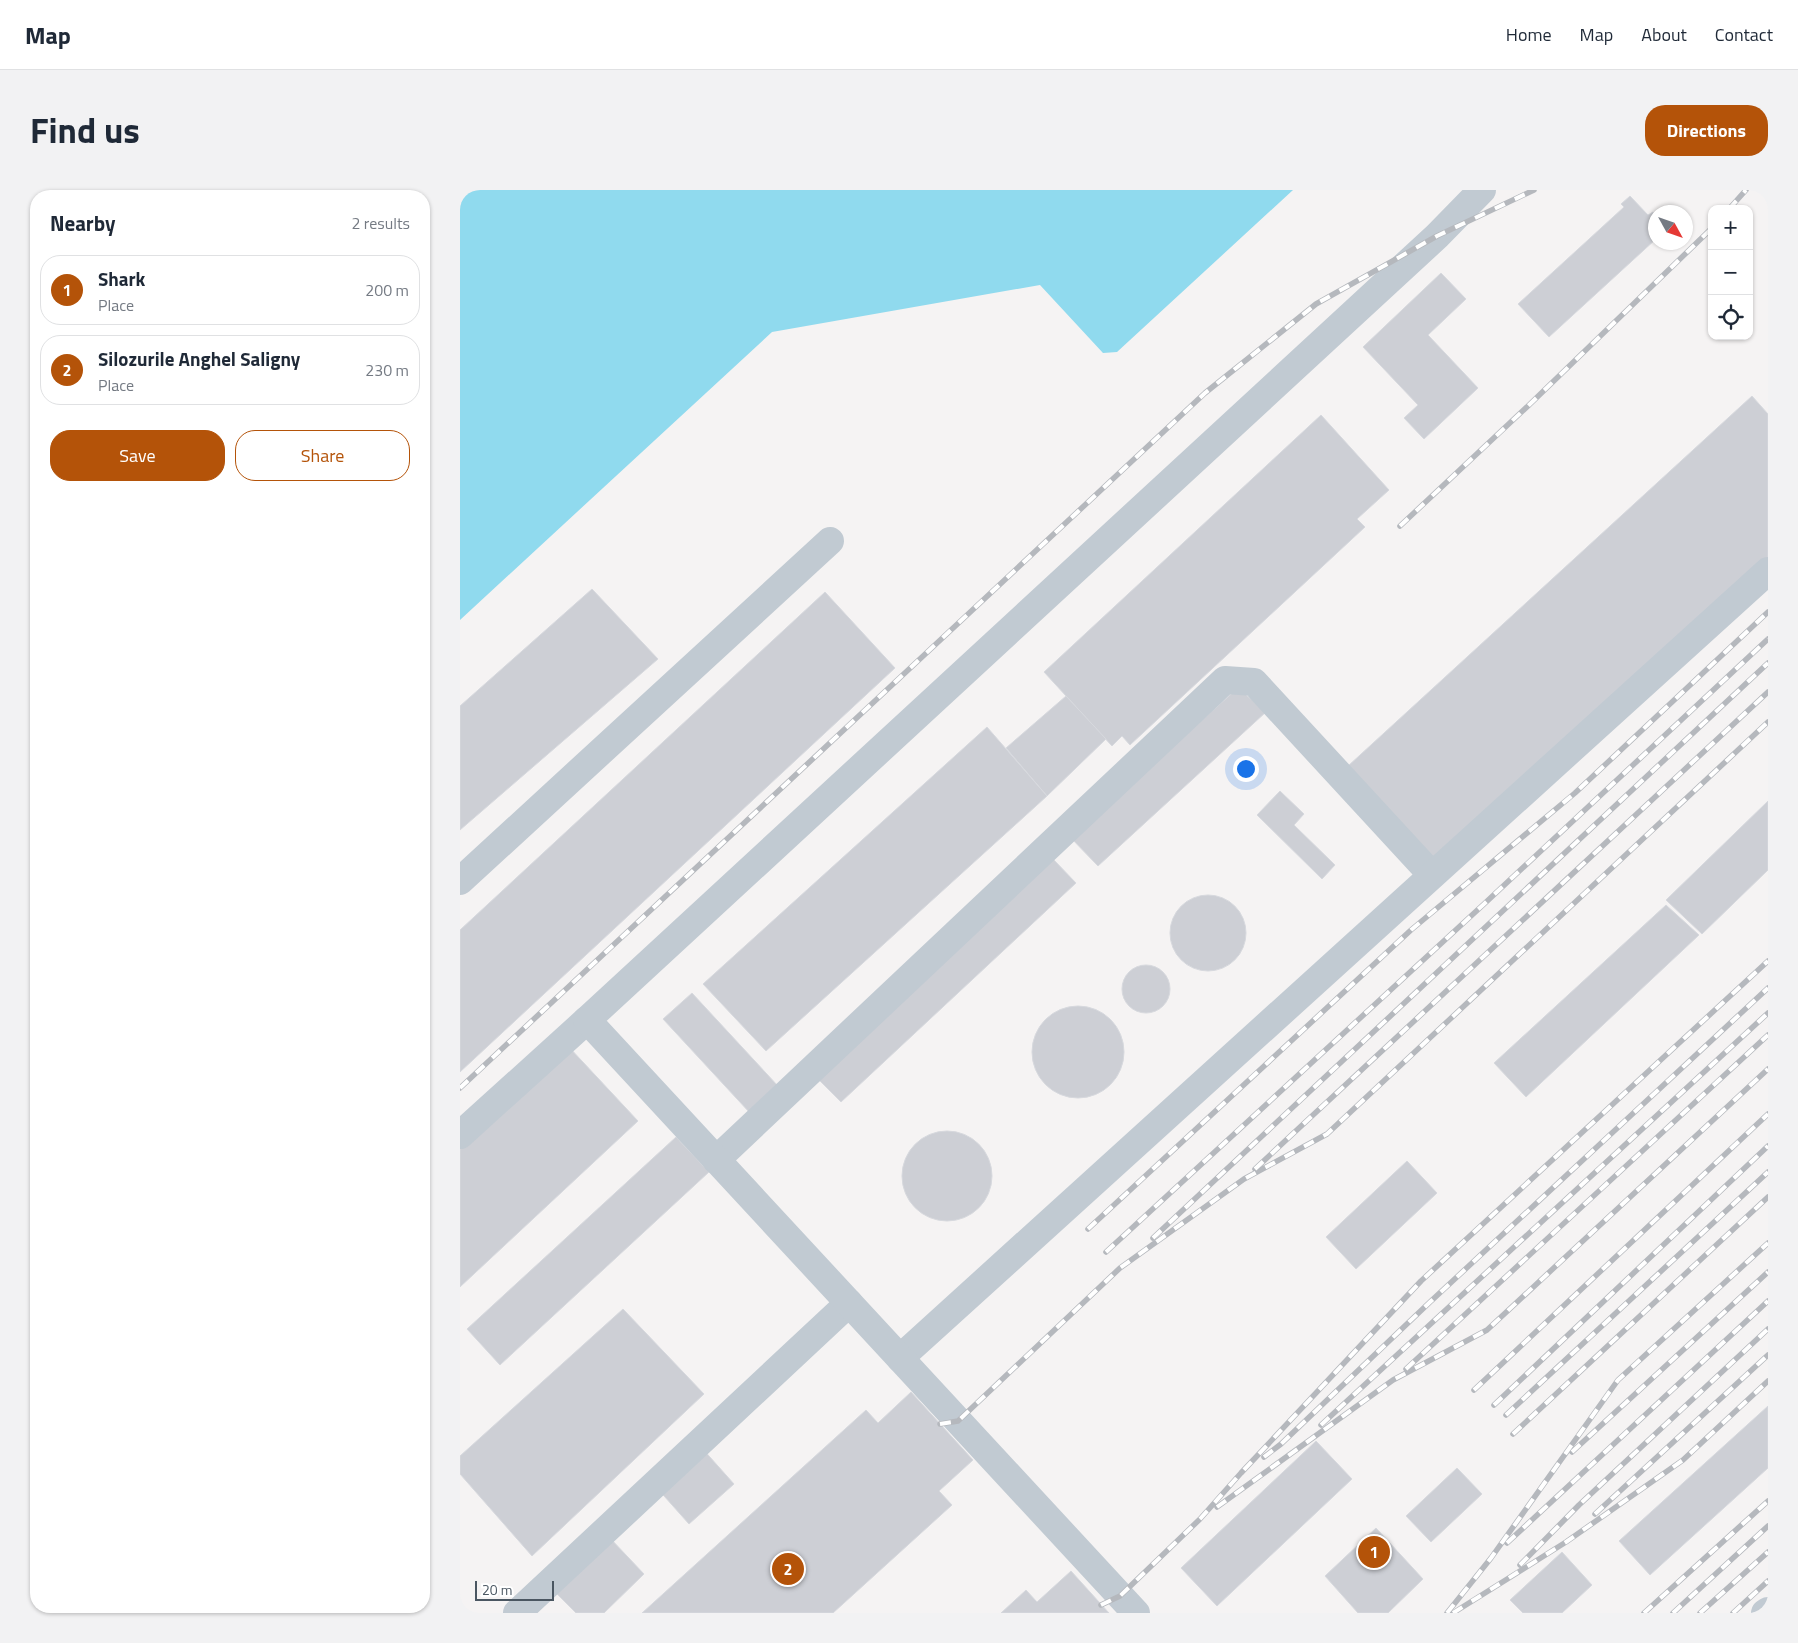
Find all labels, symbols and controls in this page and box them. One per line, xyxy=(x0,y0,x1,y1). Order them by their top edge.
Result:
text: Map xyxy=(25,17,71,53)
text: Home xyxy=(1506,21,1552,48)
text: Map xyxy=(1580,21,1613,48)
text: About xyxy=(1641,21,1687,48)
text: Contact xyxy=(1715,21,1773,48)
text: Find us xyxy=(30,103,140,157)
button: Directions xyxy=(1645,105,1768,156)
north arrow xyxy=(1648,205,1693,250)
map controls xyxy=(1708,205,1753,340)
button: + xyxy=(1708,205,1753,250)
text: Nearby xyxy=(50,207,115,239)
text: 2 results xyxy=(351,211,410,235)
button: − xyxy=(1708,250,1753,295)
text: Shark xyxy=(98,264,145,293)
text: 1 xyxy=(63,278,71,302)
text: 200 m xyxy=(365,278,409,302)
text: Place xyxy=(98,293,134,317)
button: locate xyxy=(1708,295,1753,340)
text: Silozurile Anghel Saligny xyxy=(98,344,300,373)
text: 2 xyxy=(63,358,71,382)
text: 230 m xyxy=(365,358,409,382)
text: Place xyxy=(98,373,134,397)
button: Save xyxy=(50,430,225,481)
button: Share xyxy=(235,430,410,481)
your location xyxy=(1233,756,1259,782)
pin: 1 xyxy=(1358,1533,1390,1571)
pin: 2 xyxy=(772,1550,804,1588)
scale bar xyxy=(475,1578,554,1601)
text: 20 m xyxy=(482,1579,512,1600)

